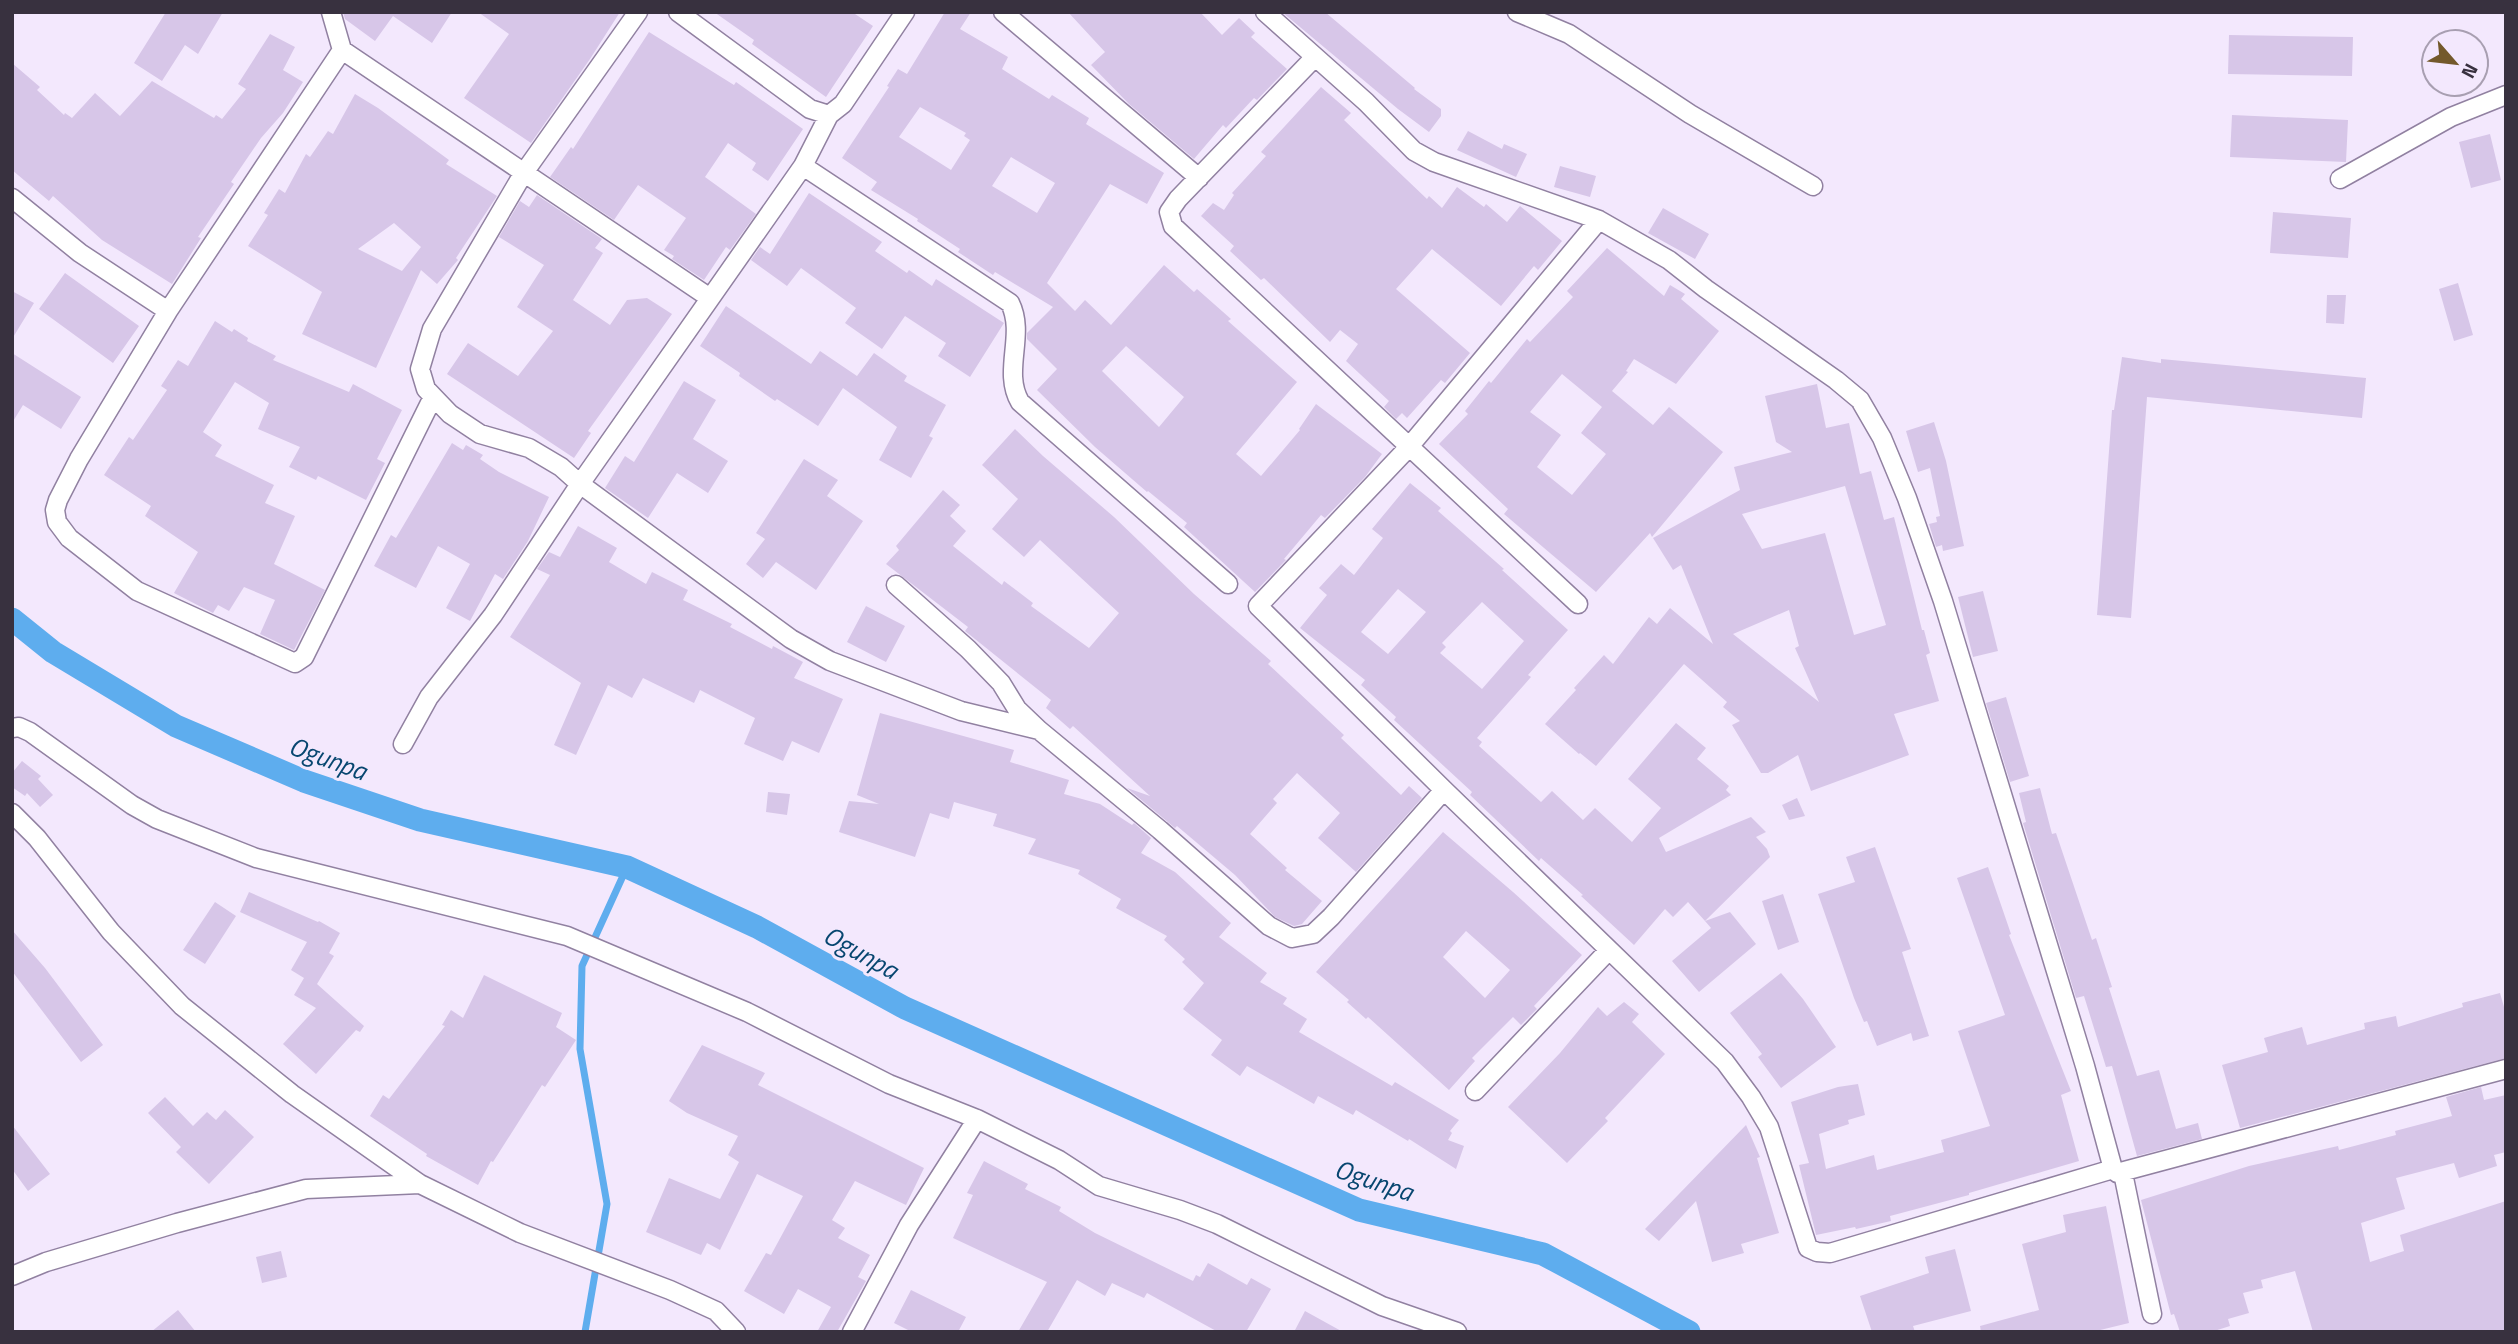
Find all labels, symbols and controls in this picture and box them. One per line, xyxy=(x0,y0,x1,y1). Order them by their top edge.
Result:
north arrow xyxy=(2420,28,2490,98)
text: N xyxy=(2455,59,2486,84)
water label: Ogunpa xyxy=(284,726,374,791)
water label: Ogunpa xyxy=(816,915,907,990)
water label: Ogunpa xyxy=(1330,1149,1420,1212)

